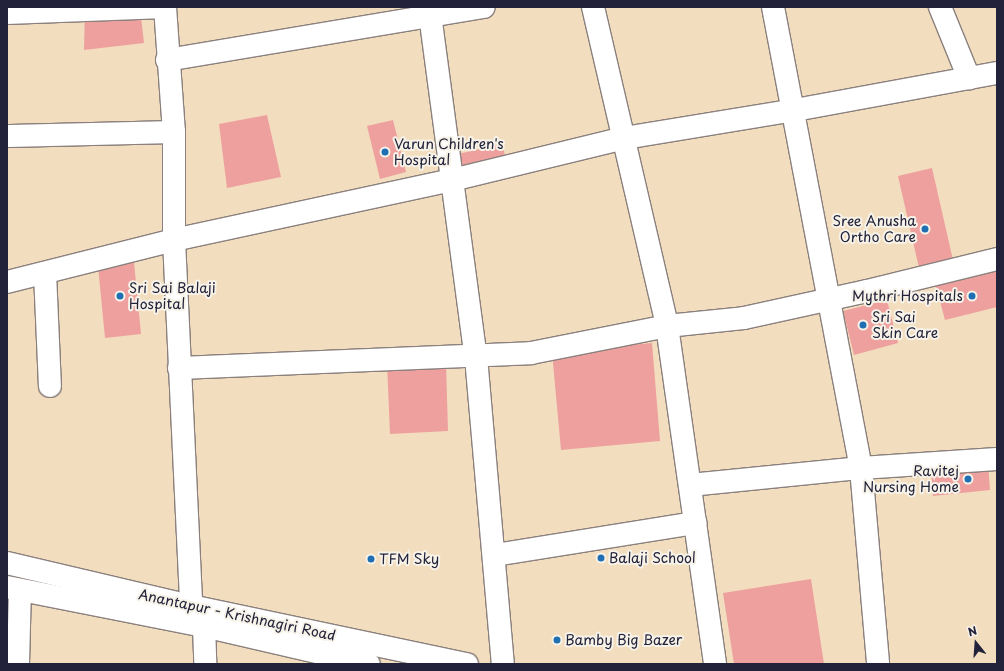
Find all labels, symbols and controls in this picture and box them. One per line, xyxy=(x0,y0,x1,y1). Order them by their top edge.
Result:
place label: Varun Children's Hospital xyxy=(394,136,504,168)
marker: Varun Children's Hospital xyxy=(379,146,391,158)
place label: Sree Anusha Ortho Care xyxy=(831,213,916,246)
marker: Sree Anusha Ortho Care xyxy=(919,223,931,235)
place label: Sri Sai Balaji Hospital xyxy=(129,280,217,312)
place label: Mythri Hospitals xyxy=(852,288,963,304)
marker: Sri Sai Balaji Hospital xyxy=(114,290,126,302)
marker: Mythri Hospitals xyxy=(966,290,978,302)
place label: Sri Sai Skin Care xyxy=(872,309,939,342)
marker: Sri Sai Skin Care xyxy=(857,319,869,331)
place label: Ravitej Nursing Home xyxy=(863,463,959,496)
marker: Ravitej Nursing Home xyxy=(962,473,974,485)
place label: Balaji School xyxy=(609,550,696,566)
place label: TFM Sky xyxy=(379,551,440,567)
marker: Balaji School xyxy=(596,553,606,563)
marker: TFM Sky xyxy=(366,554,376,564)
street label: Anantapur - Krishnagiri Road xyxy=(137,586,337,644)
text: N xyxy=(966,622,979,640)
north arrow xyxy=(956,623,996,663)
place label: Bamby Big Bazer xyxy=(565,632,682,648)
marker: Bamby Big Bazer xyxy=(552,635,562,645)

